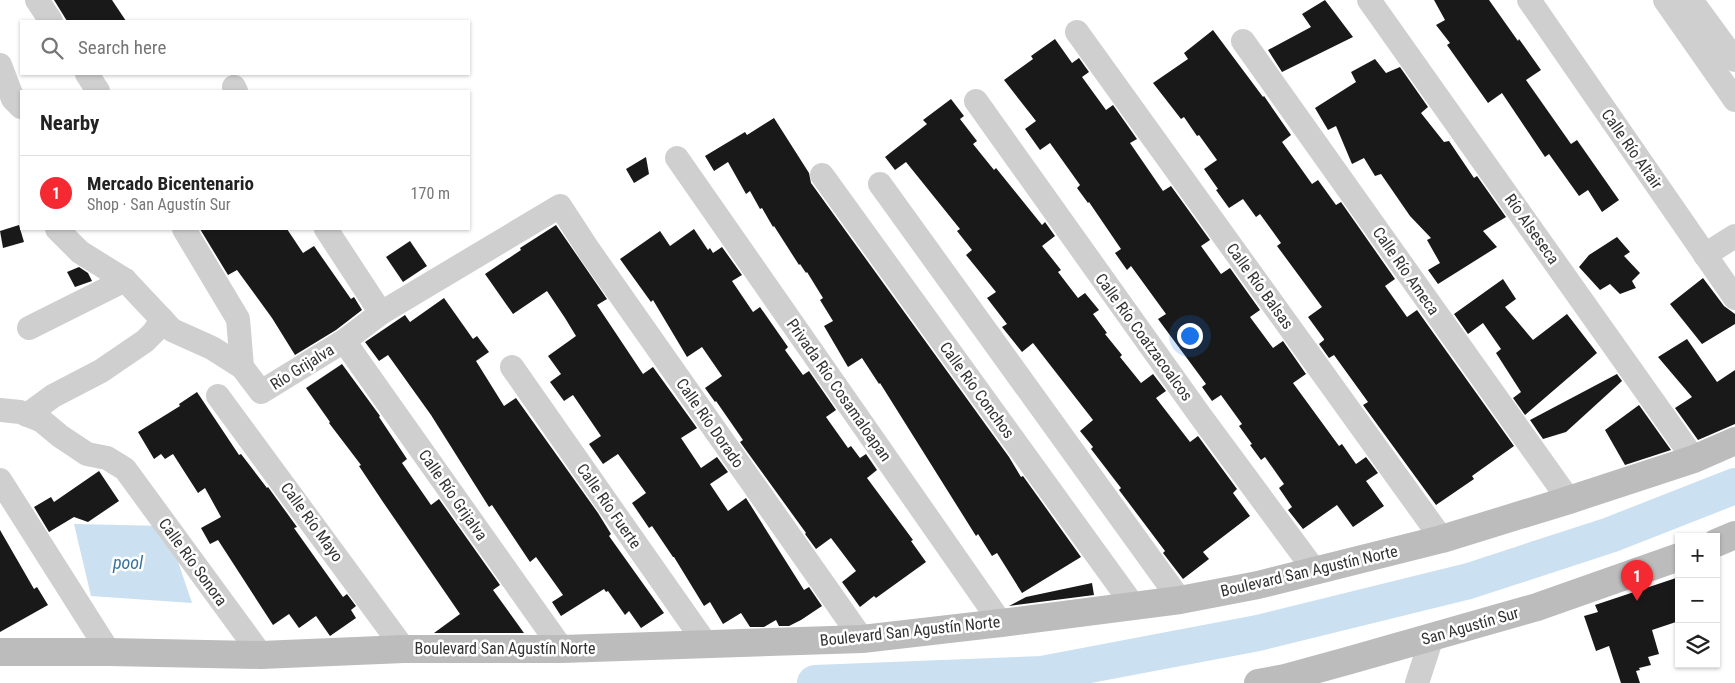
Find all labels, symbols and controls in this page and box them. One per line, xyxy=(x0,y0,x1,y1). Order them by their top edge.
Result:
search box xyxy=(20,20,470,75)
icon: search xyxy=(38,34,66,62)
text: Search here xyxy=(78,36,166,59)
street label: Calle Río Altair xyxy=(1598,105,1667,193)
text: Nearby xyxy=(40,111,99,135)
text: Mercado Bicentenario xyxy=(87,172,254,195)
text: 1 xyxy=(52,184,60,203)
text: 170 m xyxy=(411,184,450,203)
street label: Río Alseseca xyxy=(1501,190,1563,268)
text: Shop · San Agustín Sur xyxy=(87,195,231,214)
street label: Calle Río Ameca xyxy=(1369,223,1443,319)
street label: Calle Río Balsas xyxy=(1222,239,1298,333)
street label: Calle Río Coatzacoalcos xyxy=(1091,270,1197,404)
street label: Privada Río Cosamaloapan xyxy=(783,315,895,465)
your location xyxy=(1177,323,1203,349)
street label: Calle Río Conchos xyxy=(936,338,1018,442)
street label: Río Grijalva xyxy=(267,340,337,394)
street label: Calle Río Dorado xyxy=(672,375,748,471)
street label: Calle Río Grijalva xyxy=(415,446,491,544)
street label: Calle Río Fuerte xyxy=(573,460,645,552)
street label: Calle Río Mayo xyxy=(277,479,347,565)
street label: Calle Río Sonora xyxy=(155,515,231,609)
map controls xyxy=(1675,533,1720,668)
button: + xyxy=(1675,533,1720,578)
street label: Boulevard San Agustín Norte xyxy=(1219,541,1399,601)
water label: pool xyxy=(112,552,144,573)
pin: 1 xyxy=(1621,560,1653,601)
button: − xyxy=(1675,578,1720,623)
street label: San Agustín Sur xyxy=(1419,603,1521,649)
street label: Boulevard San Agustín Norte xyxy=(819,612,1001,650)
button: layers xyxy=(1675,623,1720,668)
street label: Boulevard San Agustín Norte xyxy=(414,639,596,658)

